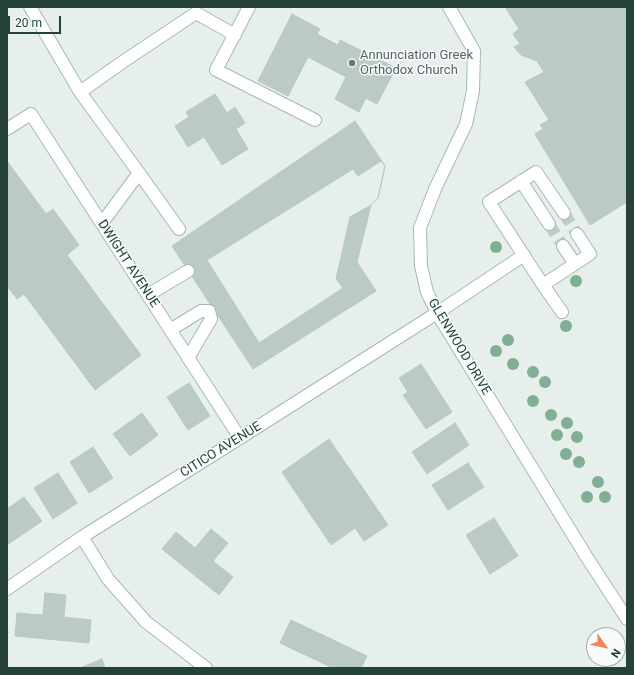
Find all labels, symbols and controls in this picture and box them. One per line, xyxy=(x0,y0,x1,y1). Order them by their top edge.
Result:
scale bar xyxy=(10,8,63,34)
text: 20 m xyxy=(15,16,42,30)
place label: Annunciation Greek Orthodox Church xyxy=(360,48,473,79)
marker: Annunciation Greek Orthodox Church xyxy=(347,58,357,68)
street label: DWIGHT AVENUE xyxy=(94,217,162,311)
street label: GLENWOOD DRIVE xyxy=(424,296,494,398)
street label: CITICO AVENUE xyxy=(178,419,264,481)
north arrow xyxy=(586,627,626,667)
text: N xyxy=(608,646,623,660)

